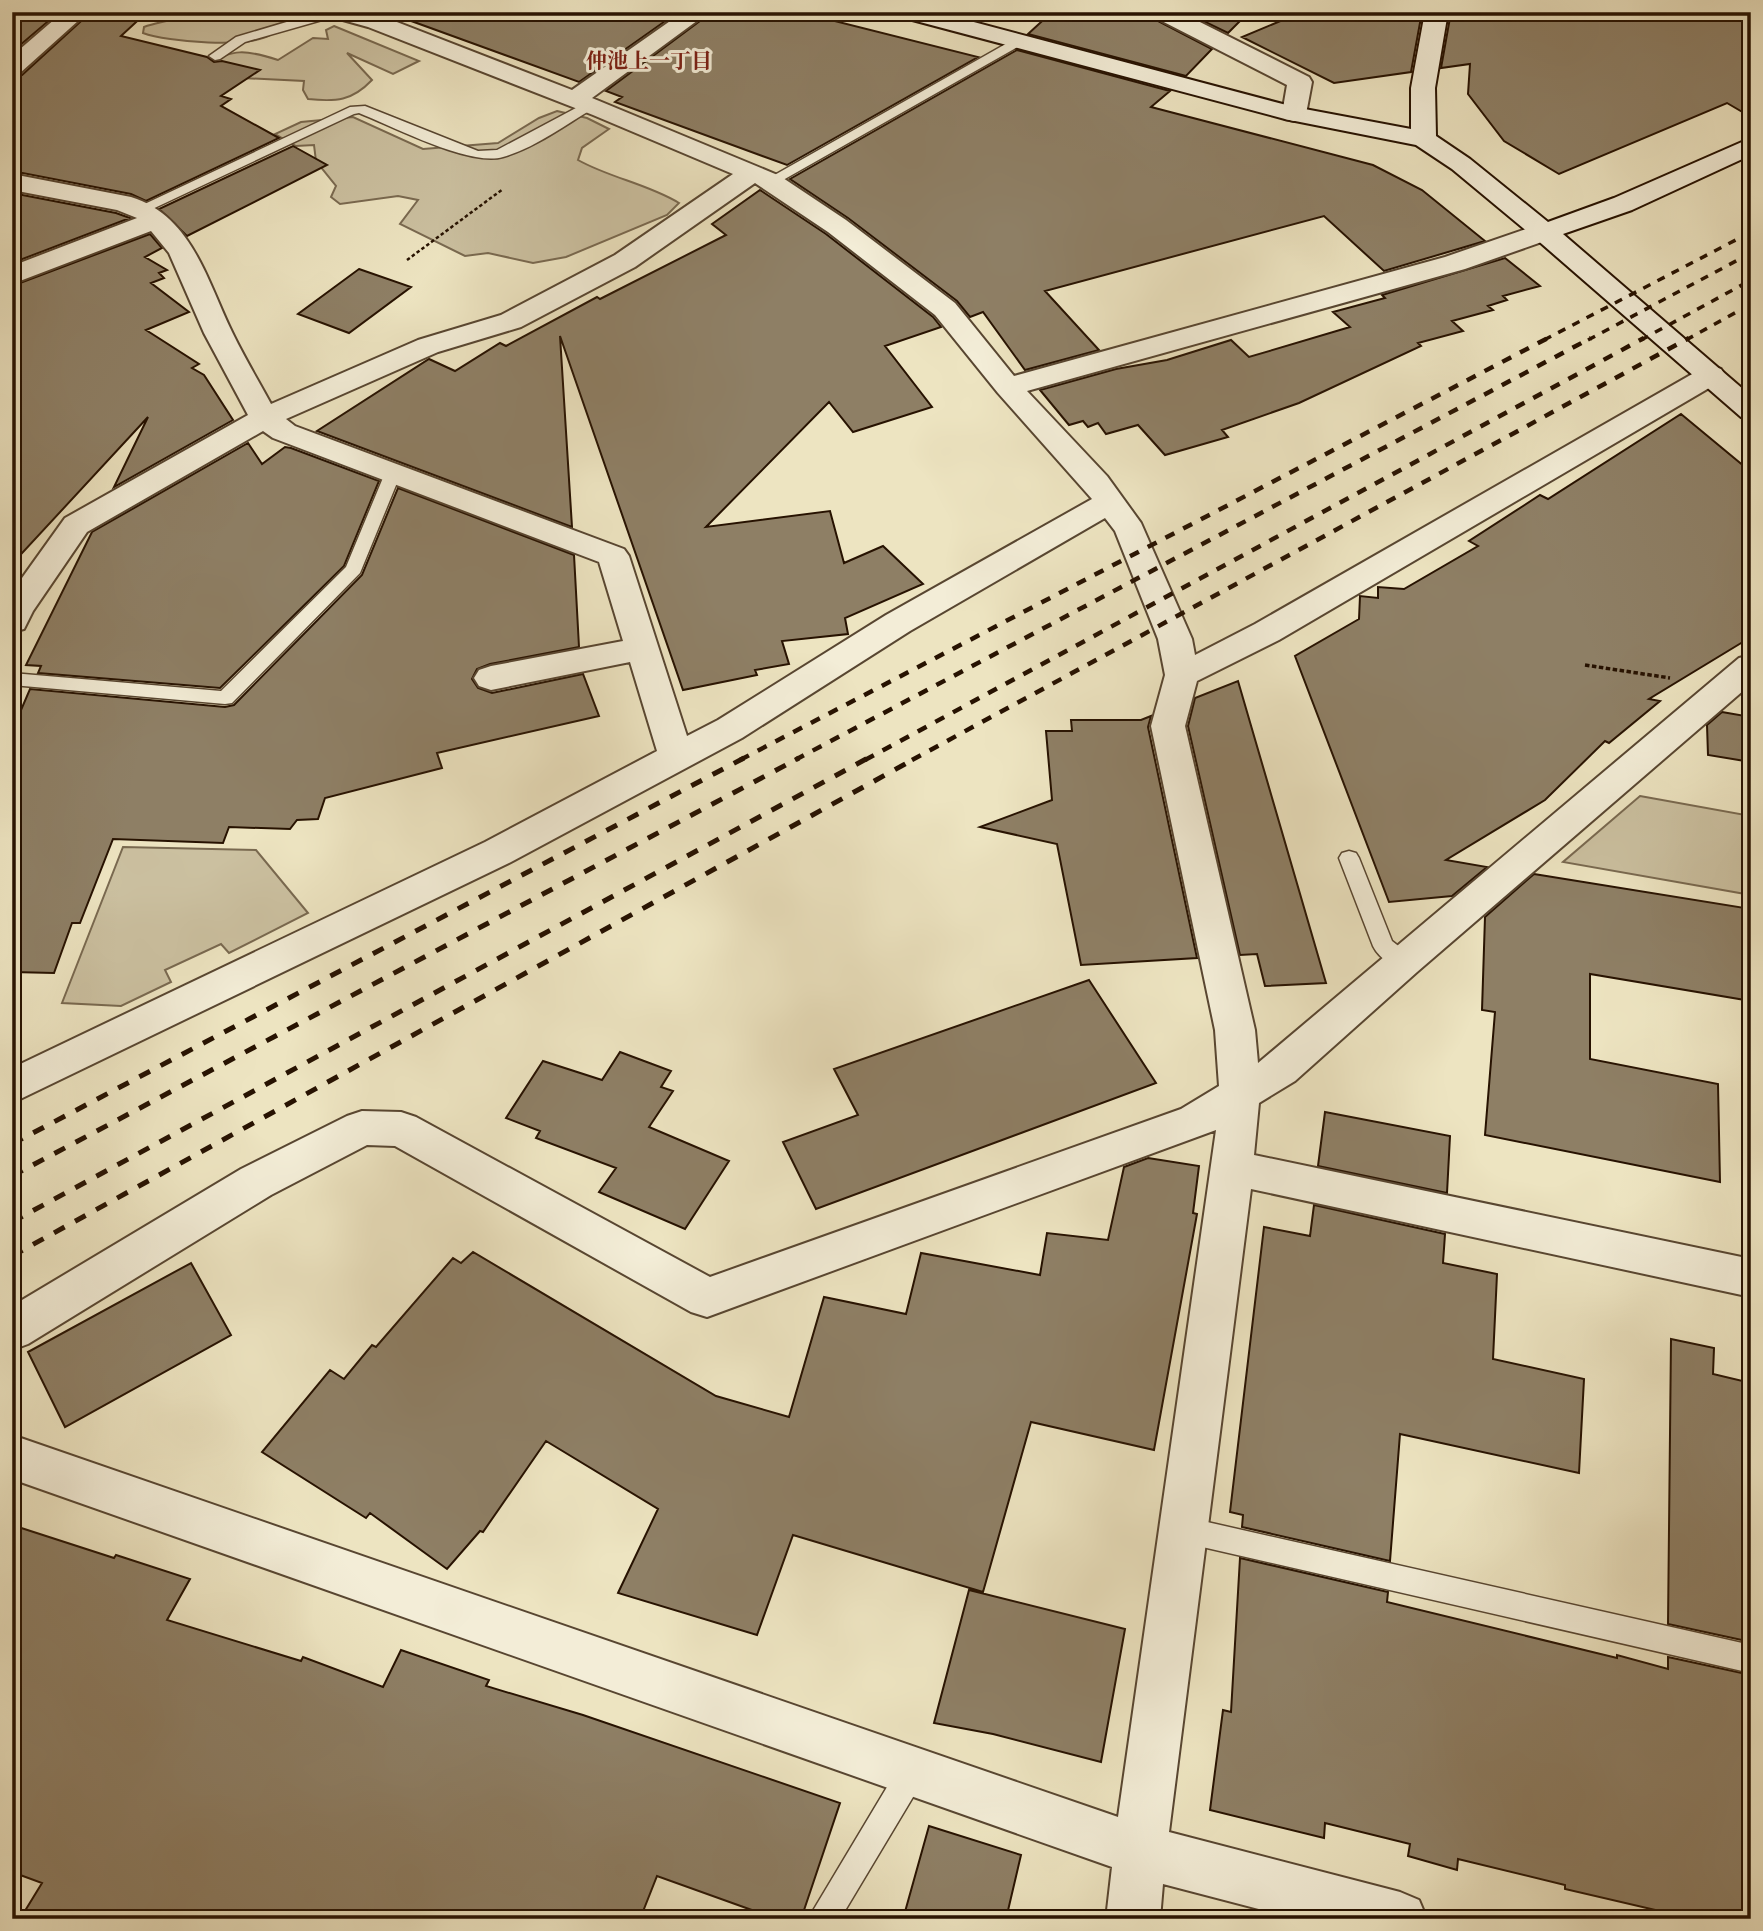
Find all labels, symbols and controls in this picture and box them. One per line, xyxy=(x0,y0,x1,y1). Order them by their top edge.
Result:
district label: 仲池上一丁目 xyxy=(586,49,712,73)

